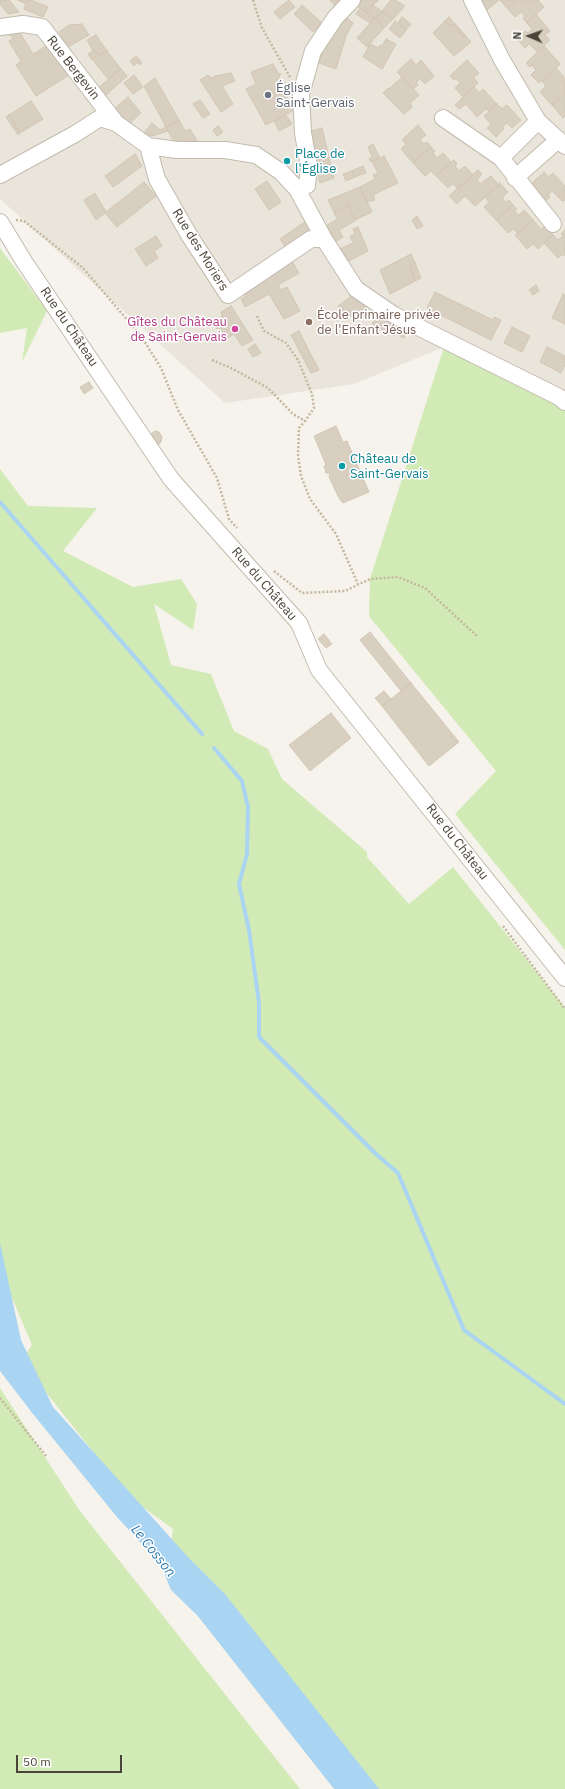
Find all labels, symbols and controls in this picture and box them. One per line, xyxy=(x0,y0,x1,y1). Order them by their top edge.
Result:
north arrow xyxy=(509,16,549,56)
text: N xyxy=(510,31,524,40)
street label: Rue Bergevin xyxy=(43,33,103,103)
place label: Église Saint-Gervais xyxy=(276,80,355,111)
marker: Église Saint-Gervais xyxy=(263,90,273,100)
place label: Place de l'Église xyxy=(295,146,345,177)
marker: Place de l'Église xyxy=(282,156,292,166)
street label: Rue des Moriers xyxy=(168,206,232,294)
street label: Rue du Château xyxy=(37,284,101,370)
place label: École primaire privée de l'Enfant Jésus xyxy=(317,307,440,338)
place label: Gîtes du Château de Saint-Gervais xyxy=(127,314,227,345)
marker: École primaire privée de l'Enfant Jésus xyxy=(304,317,314,327)
marker: Gîtes du Château de Saint-Gervais xyxy=(230,324,240,334)
place label: Château de Saint-Gervais xyxy=(350,451,429,482)
marker: Château de Saint-Gervais xyxy=(337,461,347,471)
street label: Rue du Château xyxy=(228,544,300,624)
street label: Rue du Château xyxy=(422,801,492,883)
water label: Le Cosson xyxy=(127,1522,179,1580)
scale bar xyxy=(18,1747,124,1773)
text: 50 m xyxy=(23,1754,51,1769)

